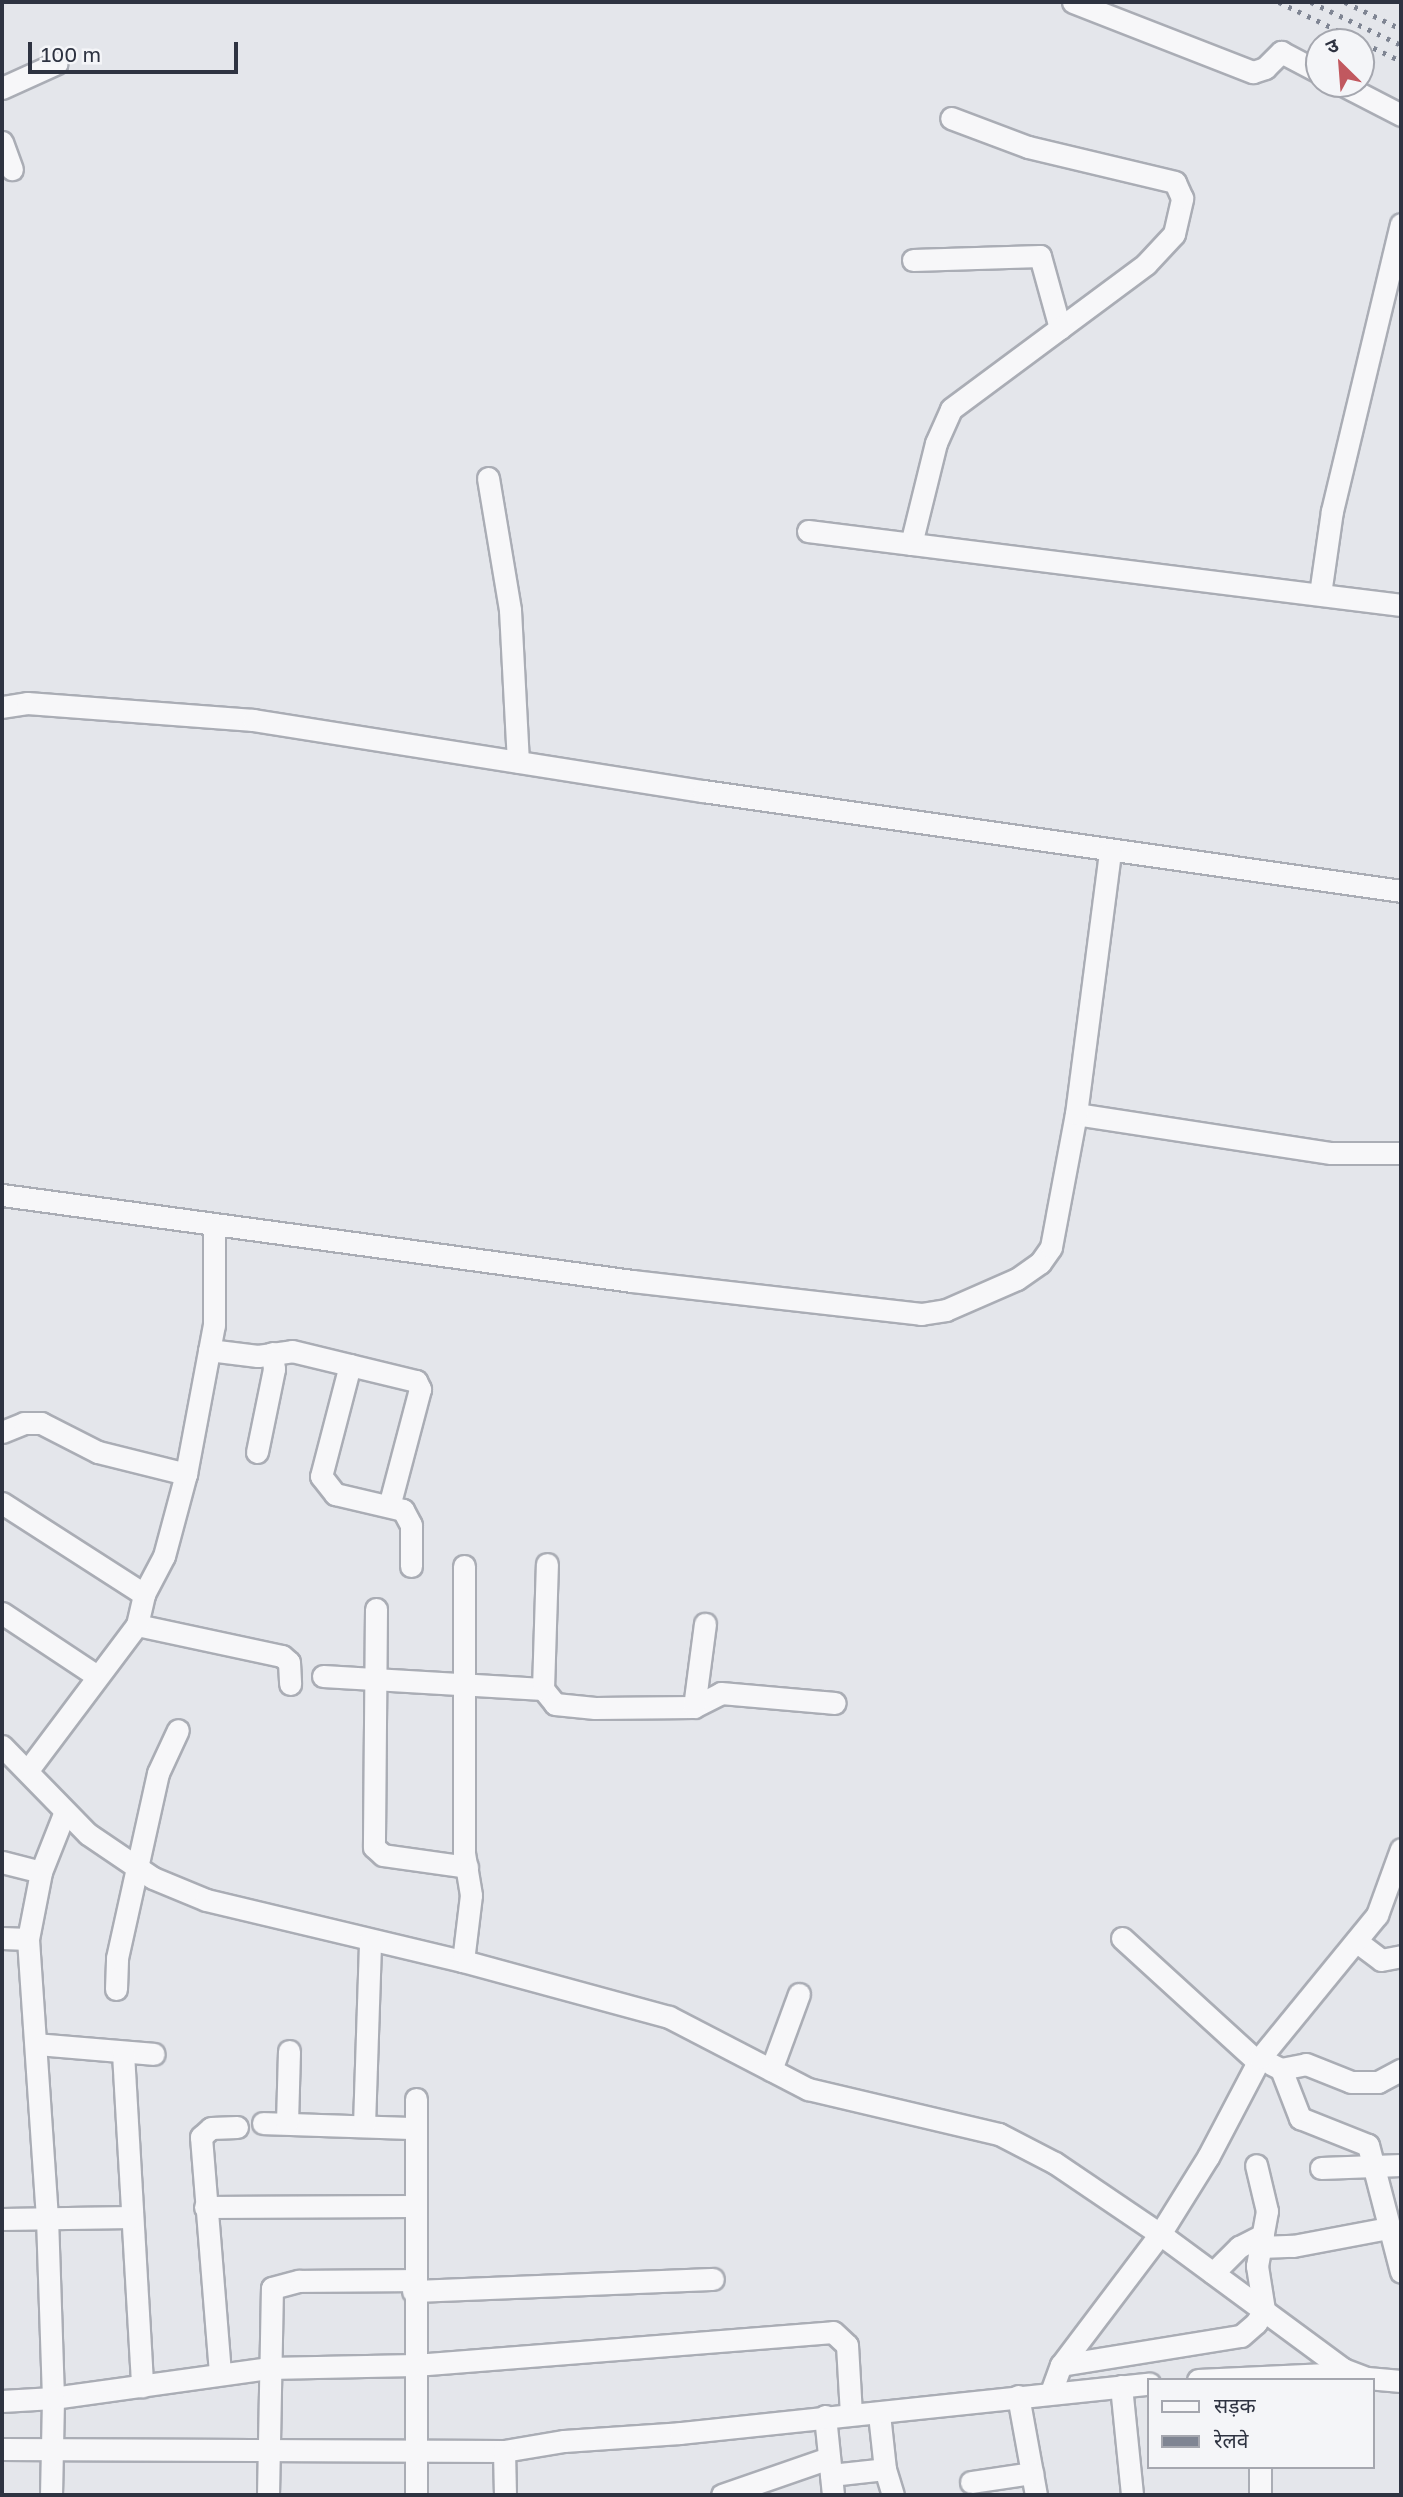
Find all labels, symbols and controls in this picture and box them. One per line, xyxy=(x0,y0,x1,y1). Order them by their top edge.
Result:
scale bar xyxy=(32,28,242,72)
north arrow xyxy=(1305,28,1375,98)
text: उ xyxy=(1322,33,1342,58)
text: 100 m xyxy=(41,41,101,67)
legend xyxy=(1148,2378,1375,2469)
text: सड़क xyxy=(1214,2392,1256,2418)
text: रेलवे xyxy=(1214,2427,1249,2453)

